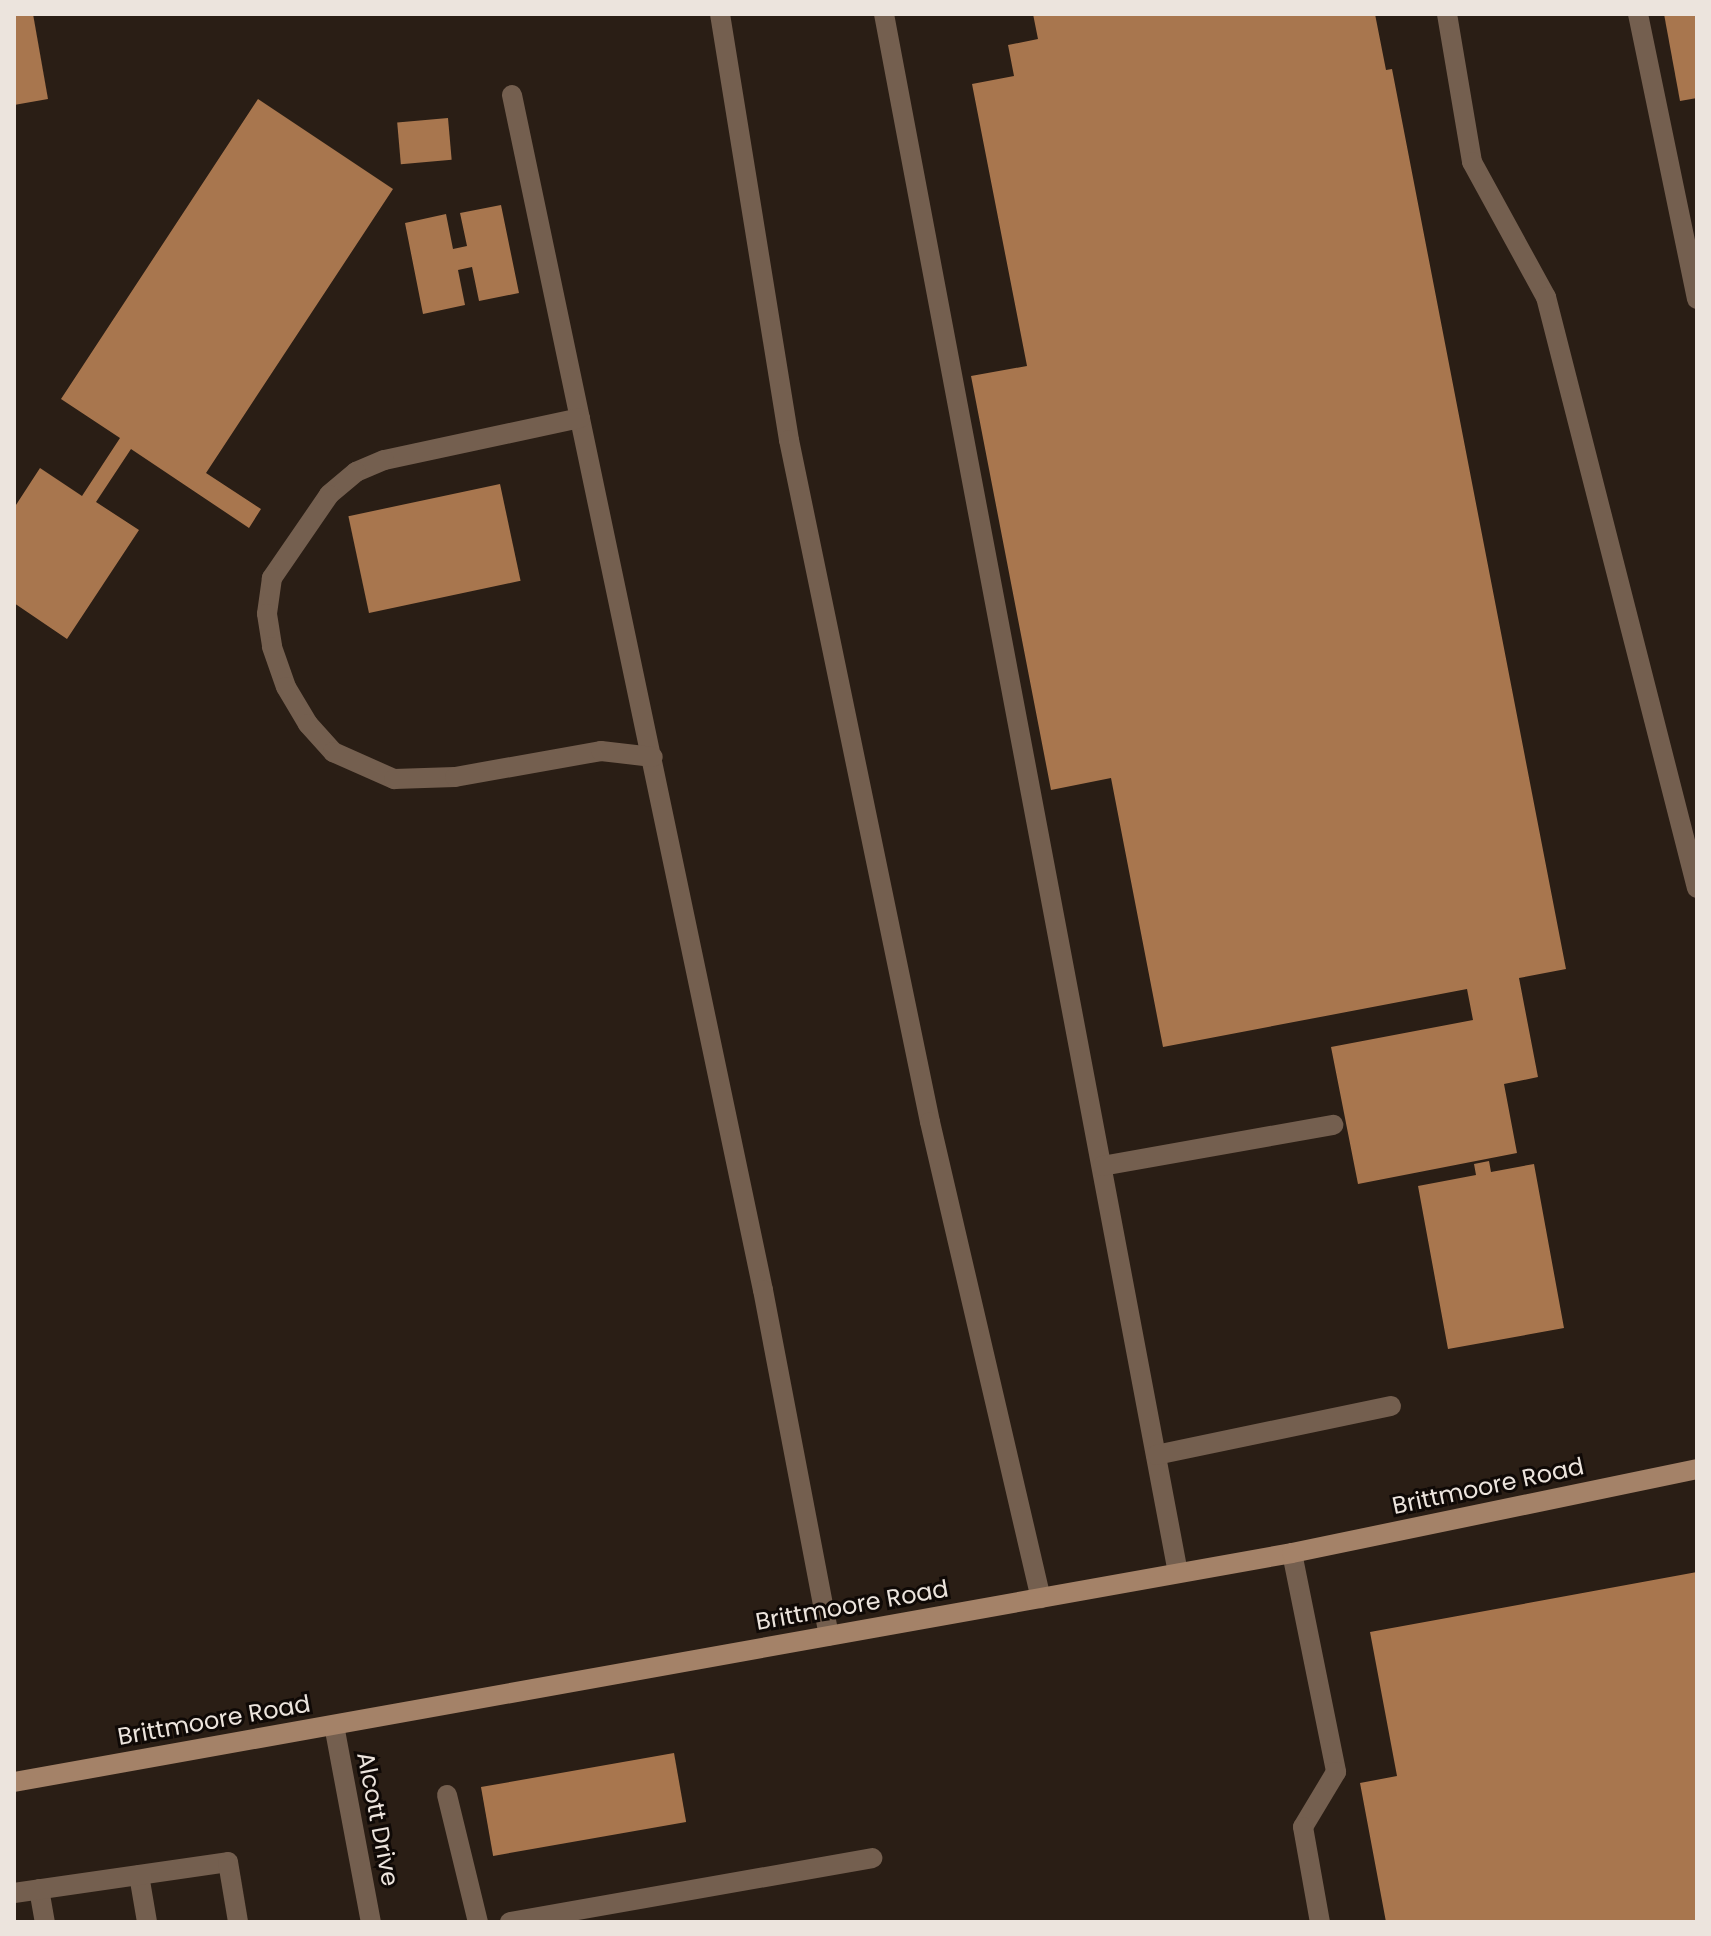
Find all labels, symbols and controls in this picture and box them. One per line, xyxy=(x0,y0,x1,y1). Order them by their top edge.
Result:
street label: Brittmoore Road xyxy=(1390,1452,1586,1520)
street label: Brittmoore Road xyxy=(753,1574,951,1636)
street label: Brittmoore Road xyxy=(115,1689,313,1751)
street label: Alcott Drive xyxy=(351,1749,405,1889)

